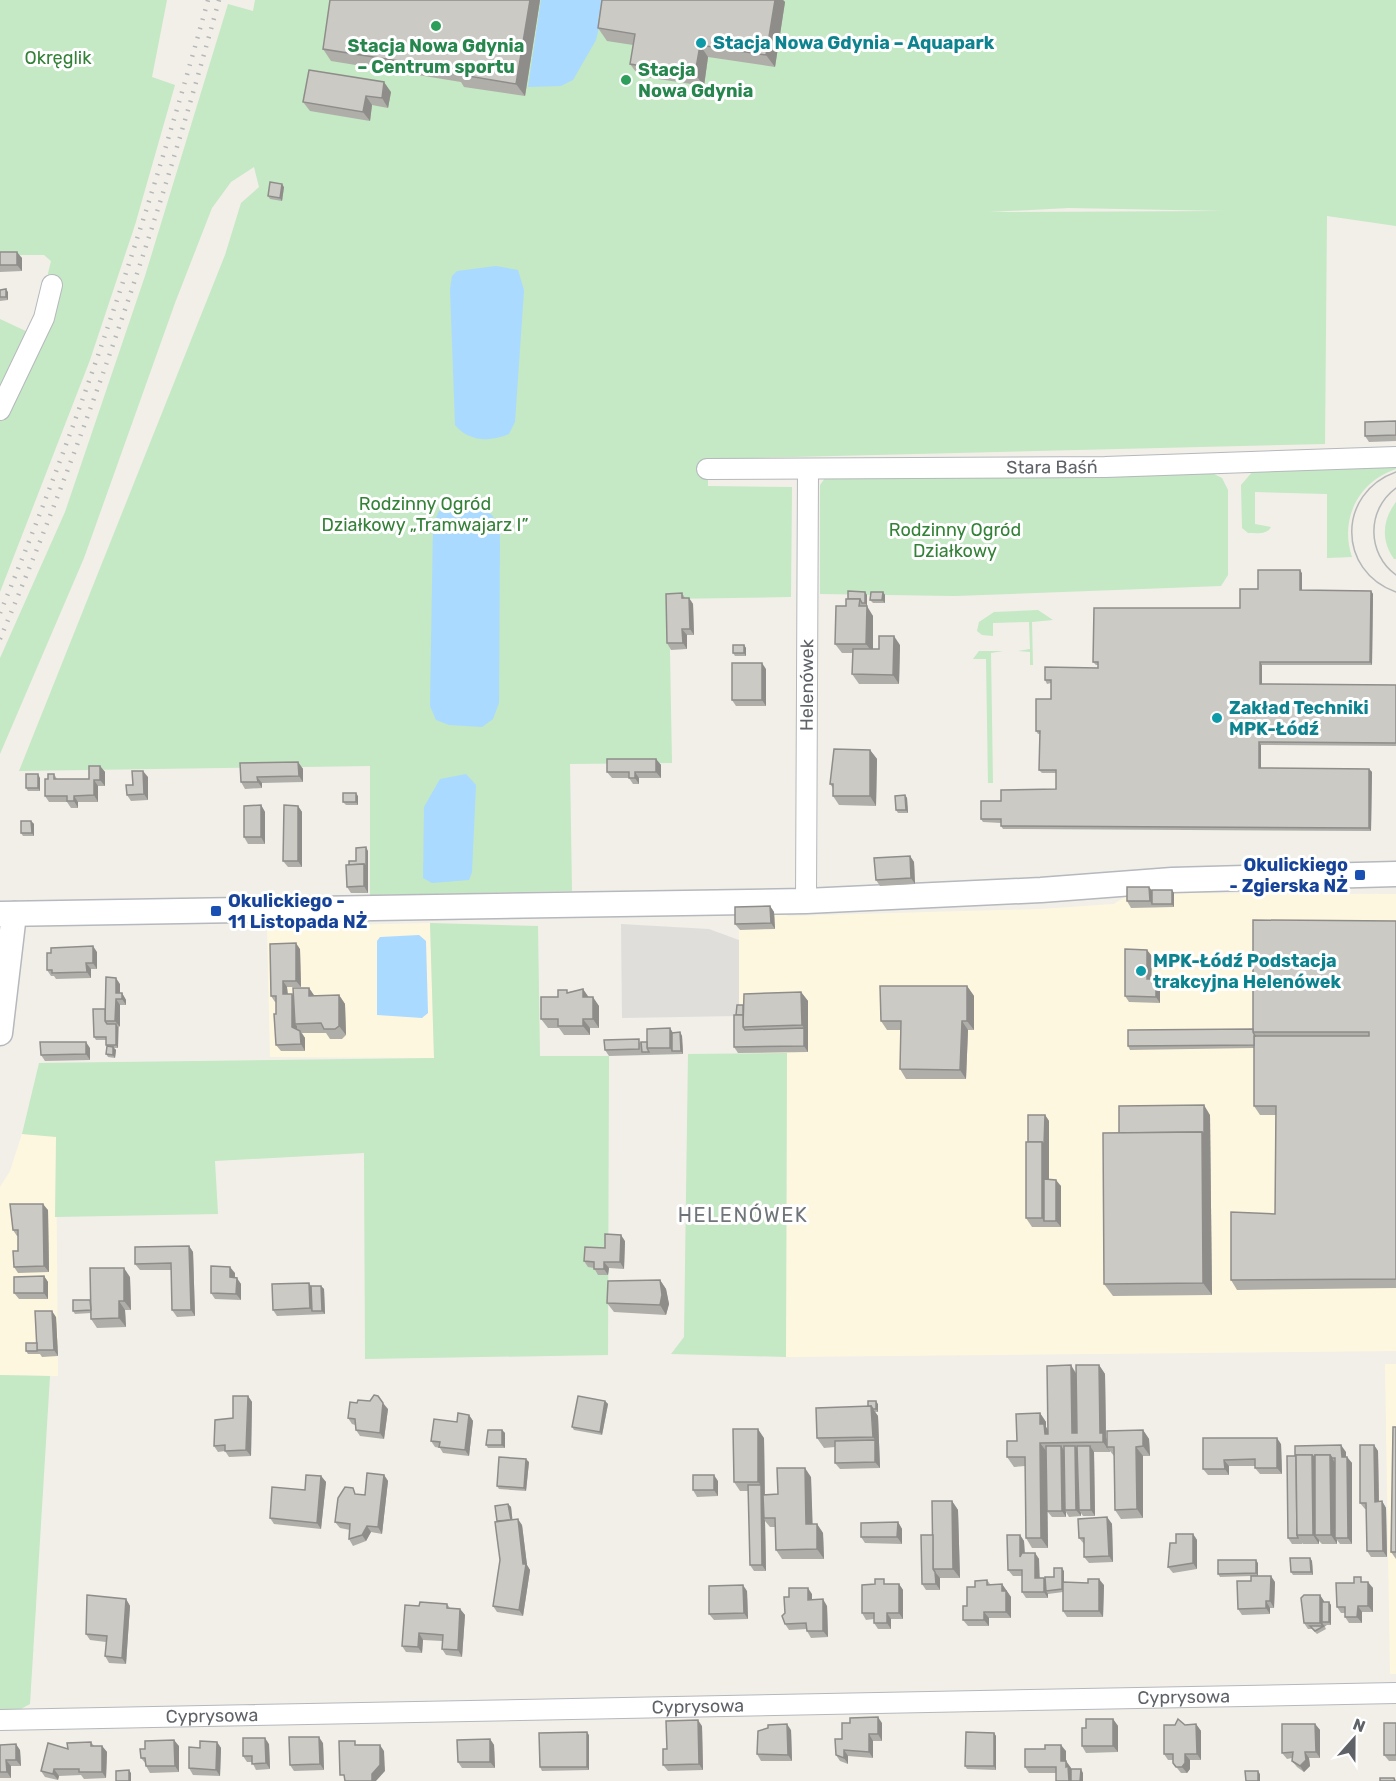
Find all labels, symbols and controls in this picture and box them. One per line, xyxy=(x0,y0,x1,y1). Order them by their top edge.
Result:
marker: Stacja Nowa Gdynia – Centrum sportu xyxy=(429,19,443,33)
place label: Stacja Nowa Gdynia – Aquapark xyxy=(713,32,995,54)
place label: Stacja Nowa Gdynia – Centrum sportu xyxy=(348,35,524,78)
marker: Stacja Nowa Gdynia – Aquapark xyxy=(694,36,708,50)
park label: Okręglik xyxy=(24,47,92,69)
place label: Stacja Nowa Gdynia xyxy=(638,59,753,102)
marker: Stacja Nowa Gdynia xyxy=(619,73,633,87)
street label: Stara Baśń xyxy=(1006,456,1098,478)
park label: Rodzinny Ogród Działkowy „Tramwajarz I” xyxy=(322,493,528,536)
park label: Rodzinny Ogród Działkowy xyxy=(889,519,1021,562)
street label: Helenówek xyxy=(796,638,818,731)
place label: Zakład Techniki MPK-Łódź xyxy=(1229,697,1369,740)
marker: Zakład Techniki MPK-Łódź xyxy=(1210,711,1224,725)
place label: Okulickiego - Zgierska NŻ xyxy=(1229,854,1348,897)
marker: Okulickiego - Zgierska NŻ xyxy=(1353,868,1367,882)
place label: Okulickiego - 11 Listopada NŻ xyxy=(228,890,368,933)
marker: Okulickiego - 11 Listopada NŻ xyxy=(209,904,223,918)
place label: MPK-Łódź Podstacja trakcyjna Helenówek xyxy=(1153,950,1341,993)
marker: MPK-Łódź Podstacja trakcyjna Helenówek xyxy=(1134,964,1148,978)
district label: HELENÓWEK xyxy=(678,1203,808,1227)
street label: Cyprysowa xyxy=(1137,1685,1230,1709)
street label: Cyprysowa xyxy=(651,1695,744,1718)
street label: Cyprysowa xyxy=(165,1704,258,1728)
north arrow xyxy=(1324,1709,1384,1769)
text: N xyxy=(1350,1715,1368,1736)

